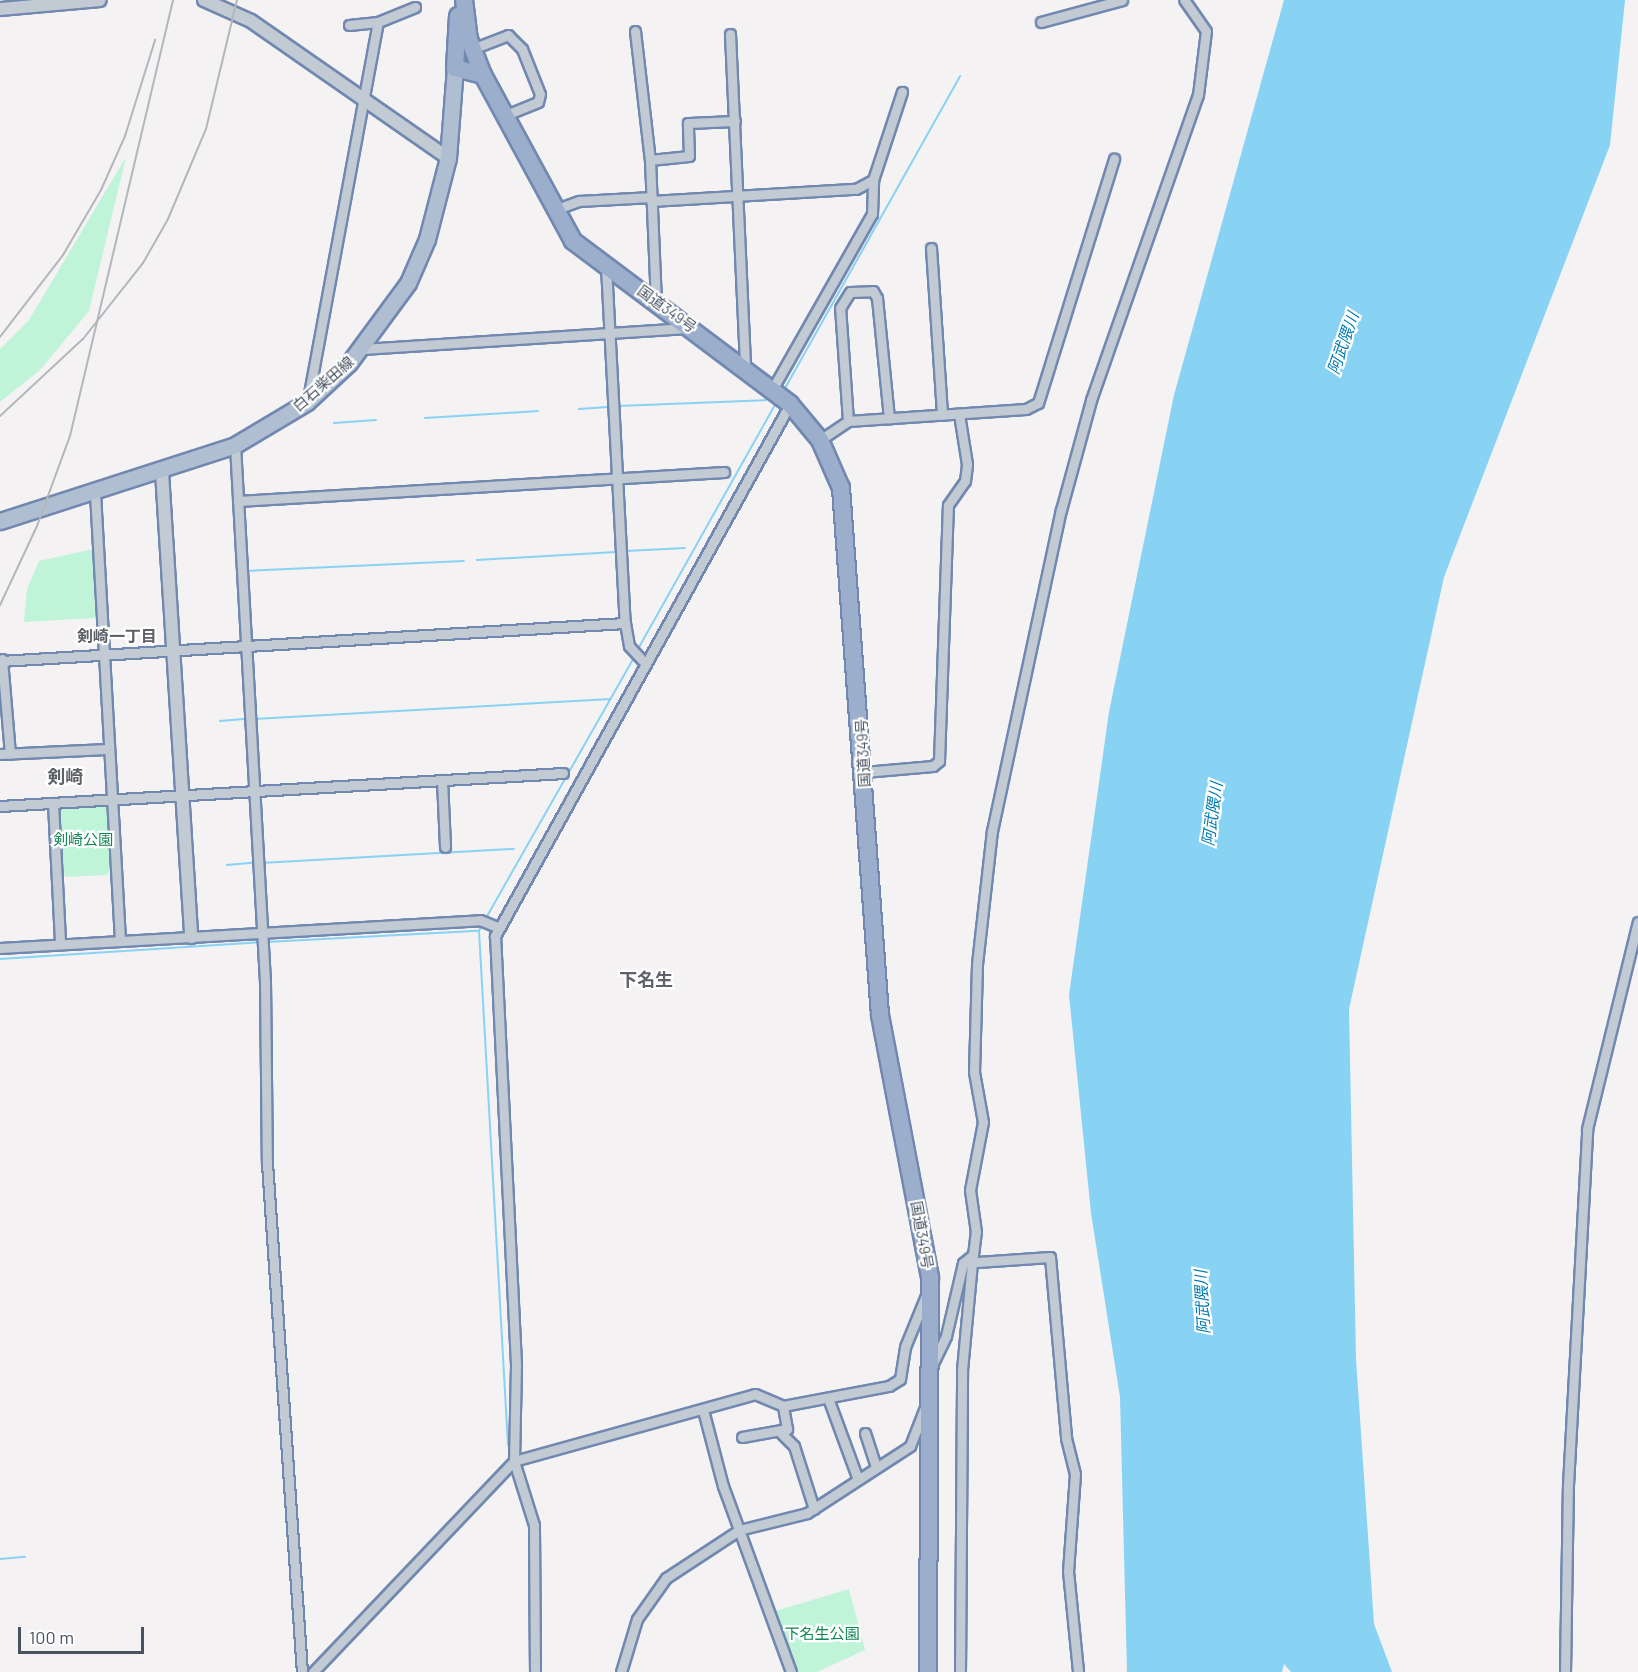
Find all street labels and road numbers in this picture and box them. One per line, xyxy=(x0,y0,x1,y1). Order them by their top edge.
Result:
street label: 国道349号 xyxy=(634,281,700,337)
street label: 白石柴田線 xyxy=(289,353,357,415)
street label: 国道349号 xyxy=(852,718,874,788)
street label: 国道349号 xyxy=(907,1200,937,1270)

